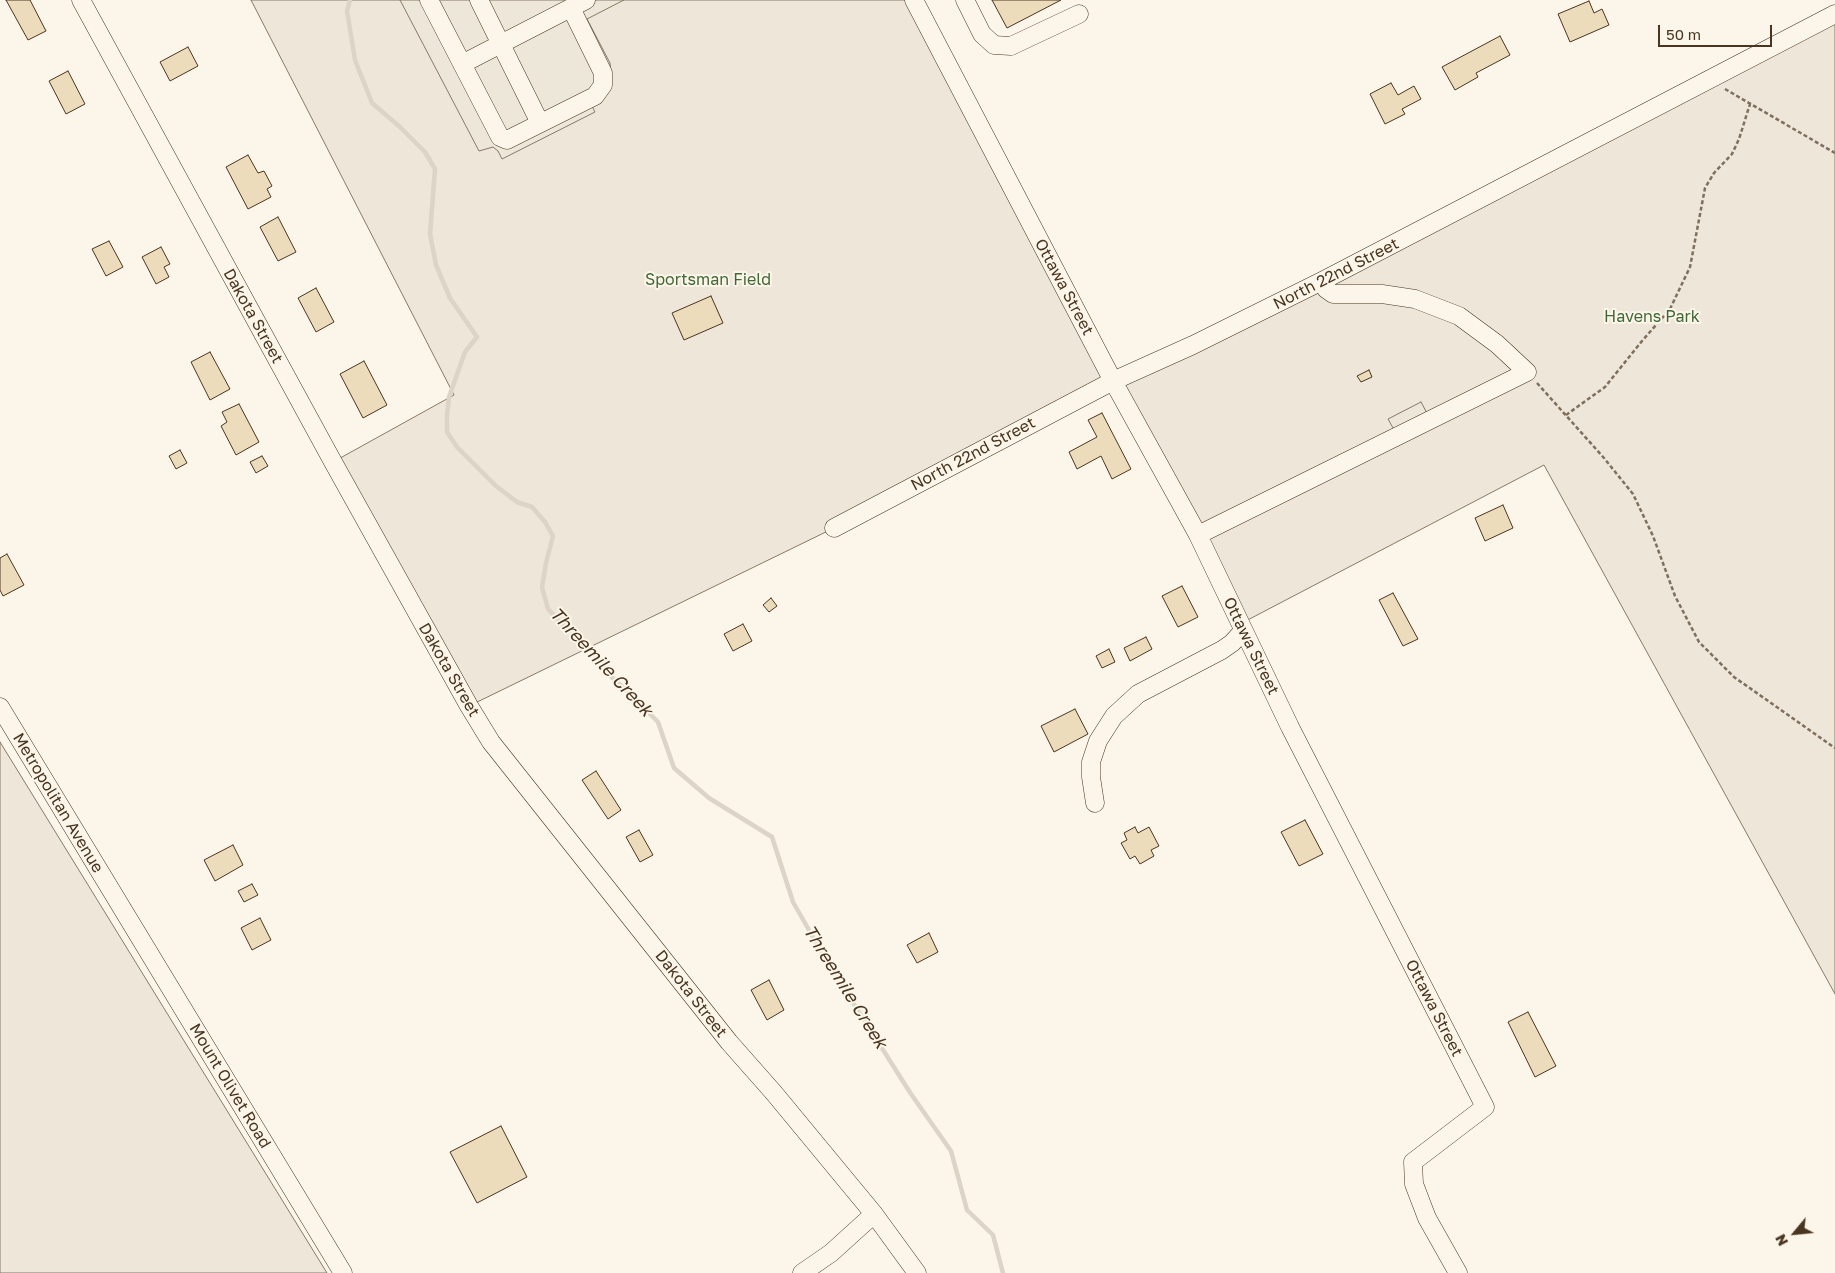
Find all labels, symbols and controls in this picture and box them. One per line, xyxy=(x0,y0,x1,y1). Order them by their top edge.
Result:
scale bar xyxy=(1660,15,1774,47)
text: 50 m xyxy=(1666,25,1701,43)
street label: North 22nd Street xyxy=(1270,234,1402,314)
street label: Ottawa Street xyxy=(1031,236,1097,338)
street label: Dakota Street xyxy=(219,265,287,367)
park label: Sportsman Field xyxy=(645,270,771,290)
park label: Havens Park xyxy=(1604,307,1700,327)
street label: North 22nd Street xyxy=(907,413,1039,495)
street label: Ottawa Street xyxy=(1219,594,1283,698)
water label: Threemile Creek xyxy=(545,603,657,721)
street label: Dakota Street xyxy=(414,620,484,720)
street label: Metropolitan Avenue xyxy=(9,730,107,876)
water label: Threemile Creek xyxy=(798,921,892,1053)
street label: Dakota Street xyxy=(651,947,731,1041)
street label: Ottawa Street xyxy=(1401,956,1467,1060)
street label: Mount Olivet Road xyxy=(185,1020,275,1152)
north arrow xyxy=(1770,1208,1820,1258)
text: N xyxy=(1771,1232,1791,1249)

